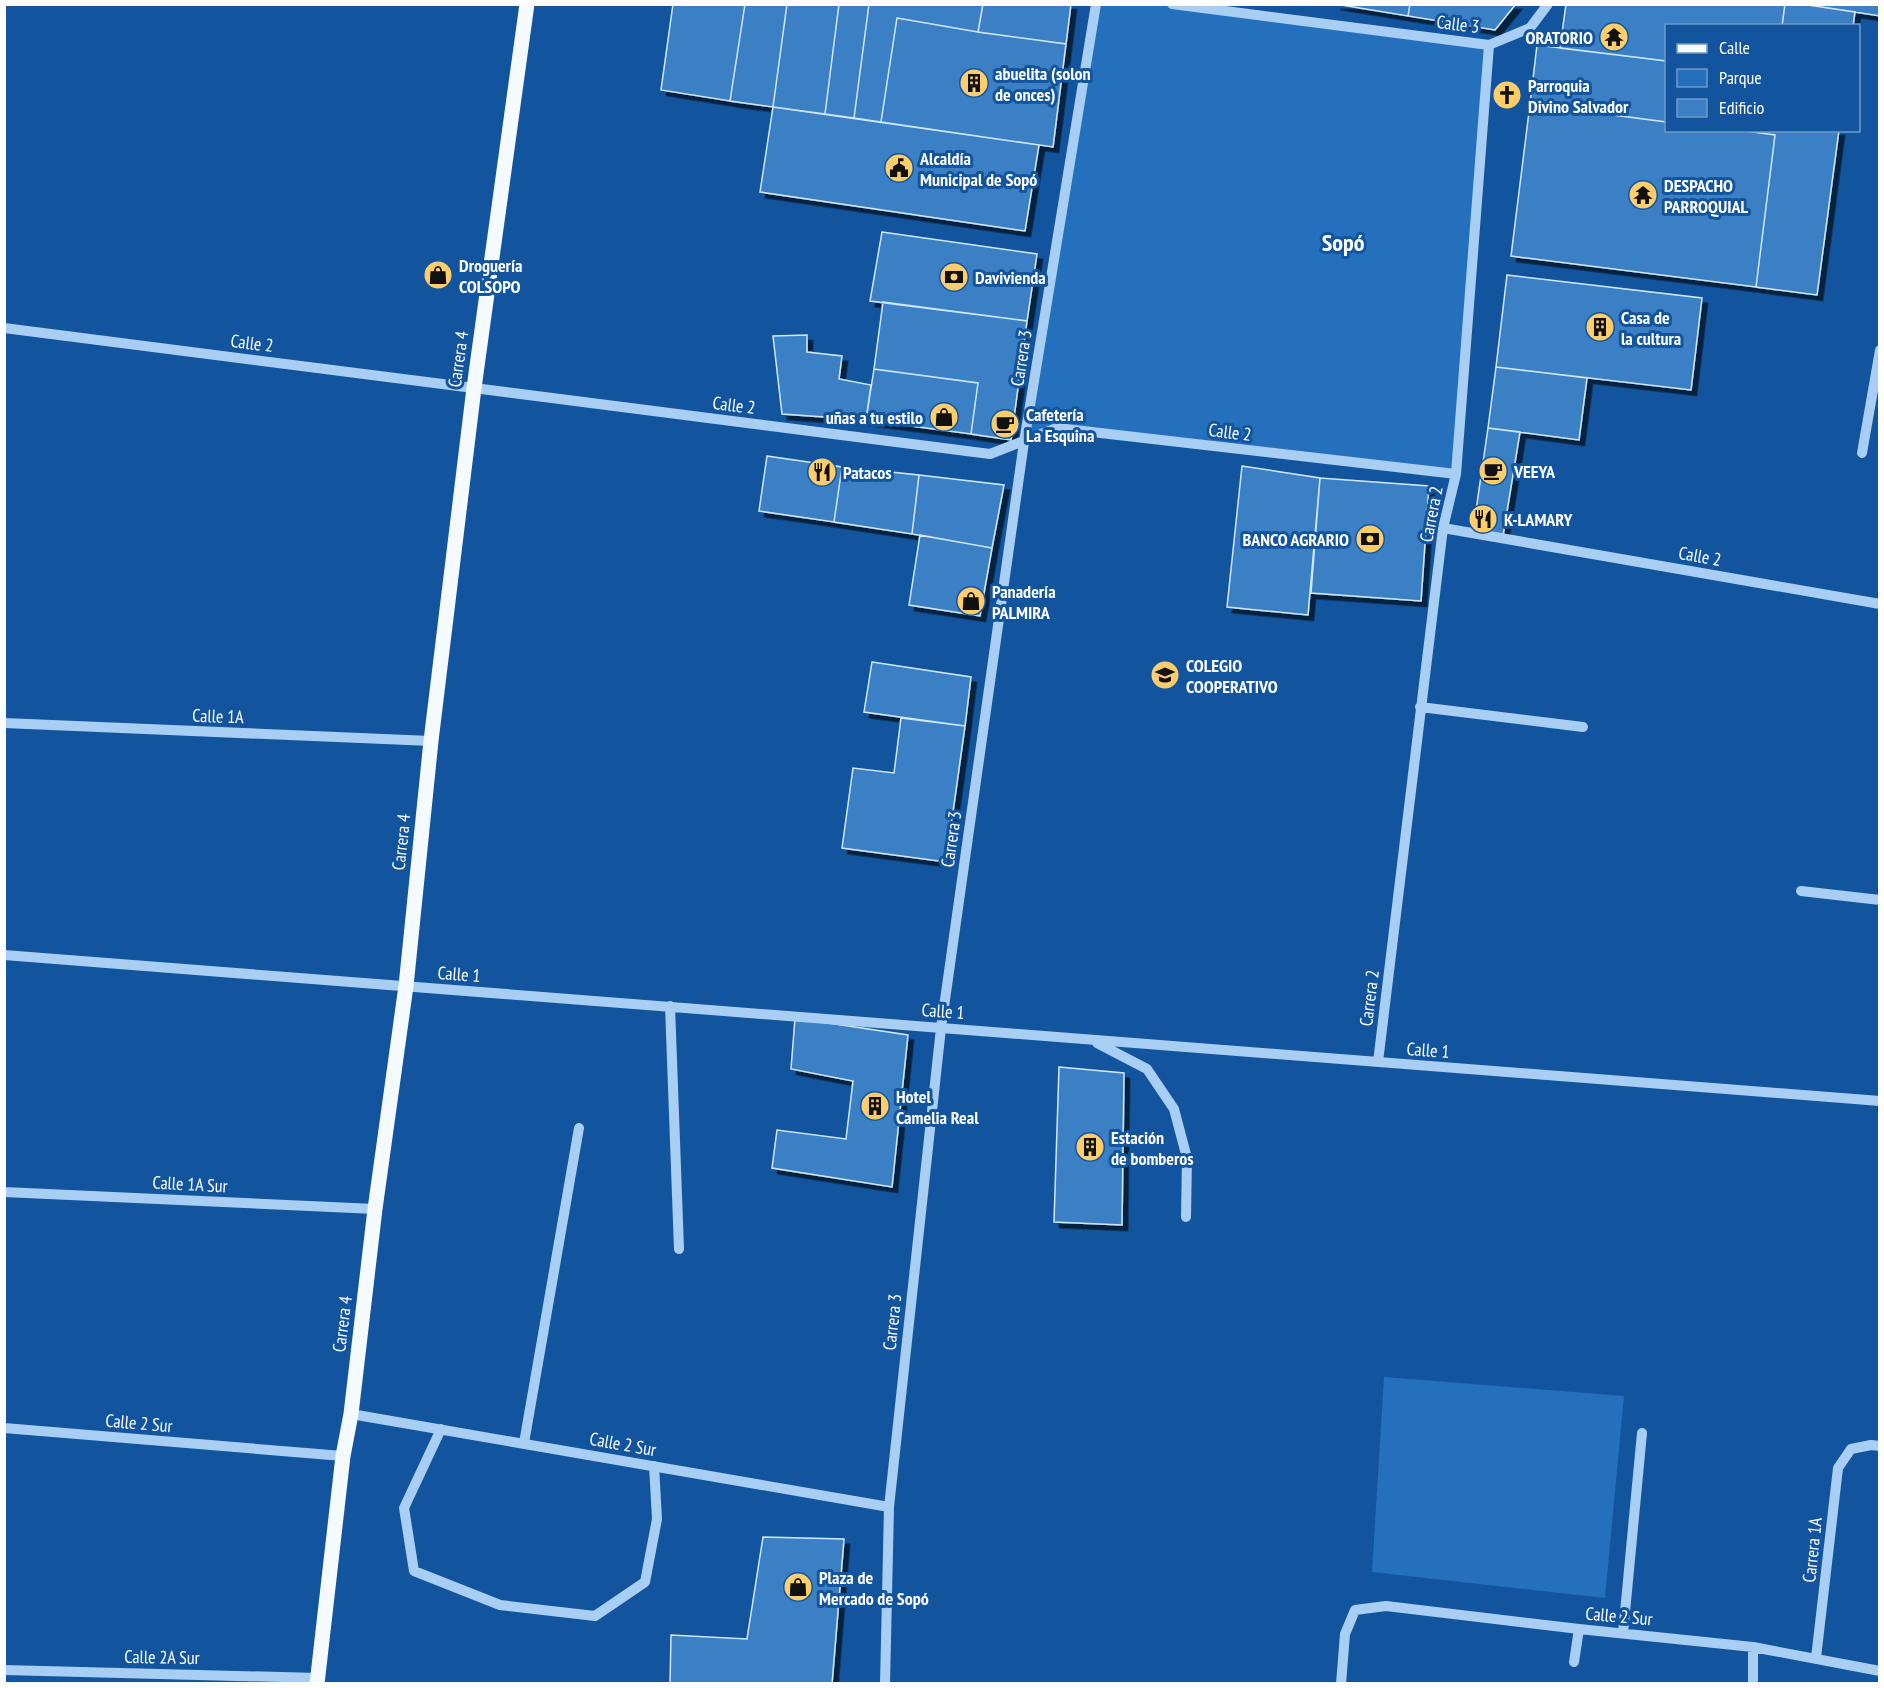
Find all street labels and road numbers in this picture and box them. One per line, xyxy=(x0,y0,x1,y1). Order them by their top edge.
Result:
street label: Calle 3 xyxy=(1435,10,1481,38)
street label: Carrera 3 xyxy=(1005,328,1037,388)
street label: Calle 2 xyxy=(229,329,275,357)
street label: Carrera 4 xyxy=(443,329,473,389)
street label: Calle 2 xyxy=(711,391,757,419)
street label: Calle 2 xyxy=(1207,418,1253,446)
street label: Carrera 2 xyxy=(1414,484,1448,544)
street label: Calle 2 xyxy=(1677,541,1723,571)
street label: Calle 1A xyxy=(192,704,245,728)
street label: Carrera 3 xyxy=(936,809,966,869)
street label: Carrera 4 xyxy=(387,813,415,871)
street label: Calle 1 xyxy=(437,961,481,987)
street label: Carrera 2 xyxy=(1354,969,1384,1027)
street label: Calle 1 xyxy=(921,998,965,1024)
street label: Calle 1 xyxy=(1406,1037,1450,1063)
street label: Calle 1A Sur xyxy=(152,1171,228,1197)
street label: Carrera 3 xyxy=(878,1293,906,1351)
street label: Carrera 4 xyxy=(327,1295,357,1353)
street label: Calle 2 Sur xyxy=(105,1409,174,1437)
street label: Calle 2 Sur xyxy=(588,1427,658,1461)
street label: Carrera 1A xyxy=(1797,1516,1827,1584)
street label: Calle 2 Sur xyxy=(1585,1602,1654,1630)
street label: Calle 2A Sur xyxy=(124,1645,200,1669)

